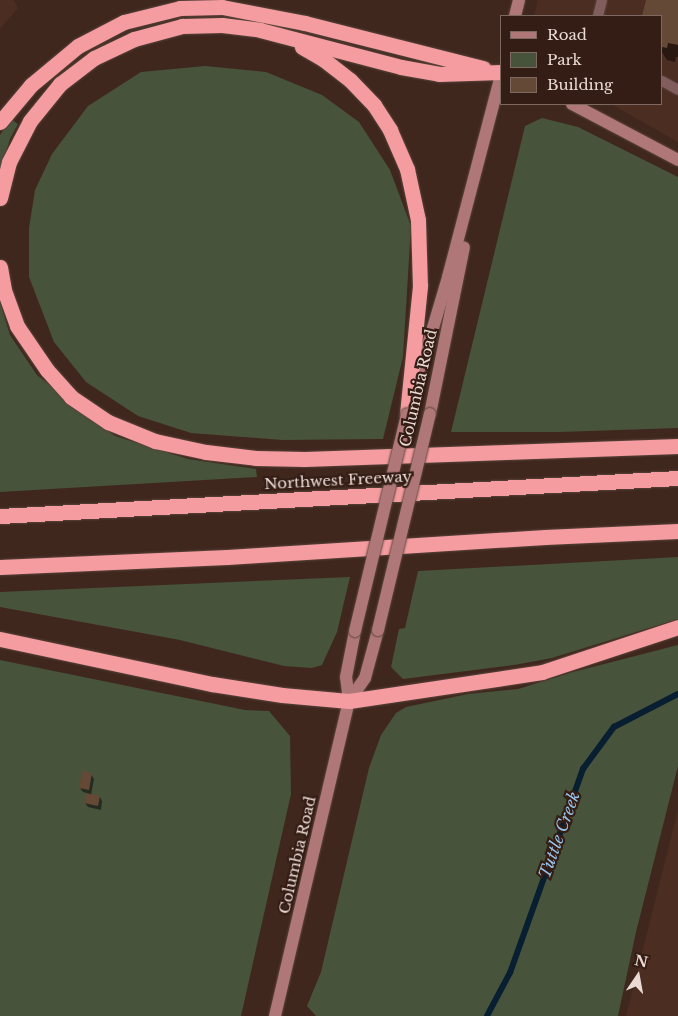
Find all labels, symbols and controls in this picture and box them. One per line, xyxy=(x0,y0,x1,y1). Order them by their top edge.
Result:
legend xyxy=(500,15,663,105)
text: Road xyxy=(547,25,587,44)
text: Park xyxy=(547,50,582,69)
text: Building xyxy=(547,75,613,94)
street label: Columbia Road xyxy=(396,327,440,449)
street label: Northwest Freeway xyxy=(264,467,412,493)
water label: Tuttle Creek xyxy=(534,789,584,881)
street label: Columbia Road xyxy=(275,794,319,916)
north arrow xyxy=(613,951,663,1001)
text: N xyxy=(633,951,649,971)

